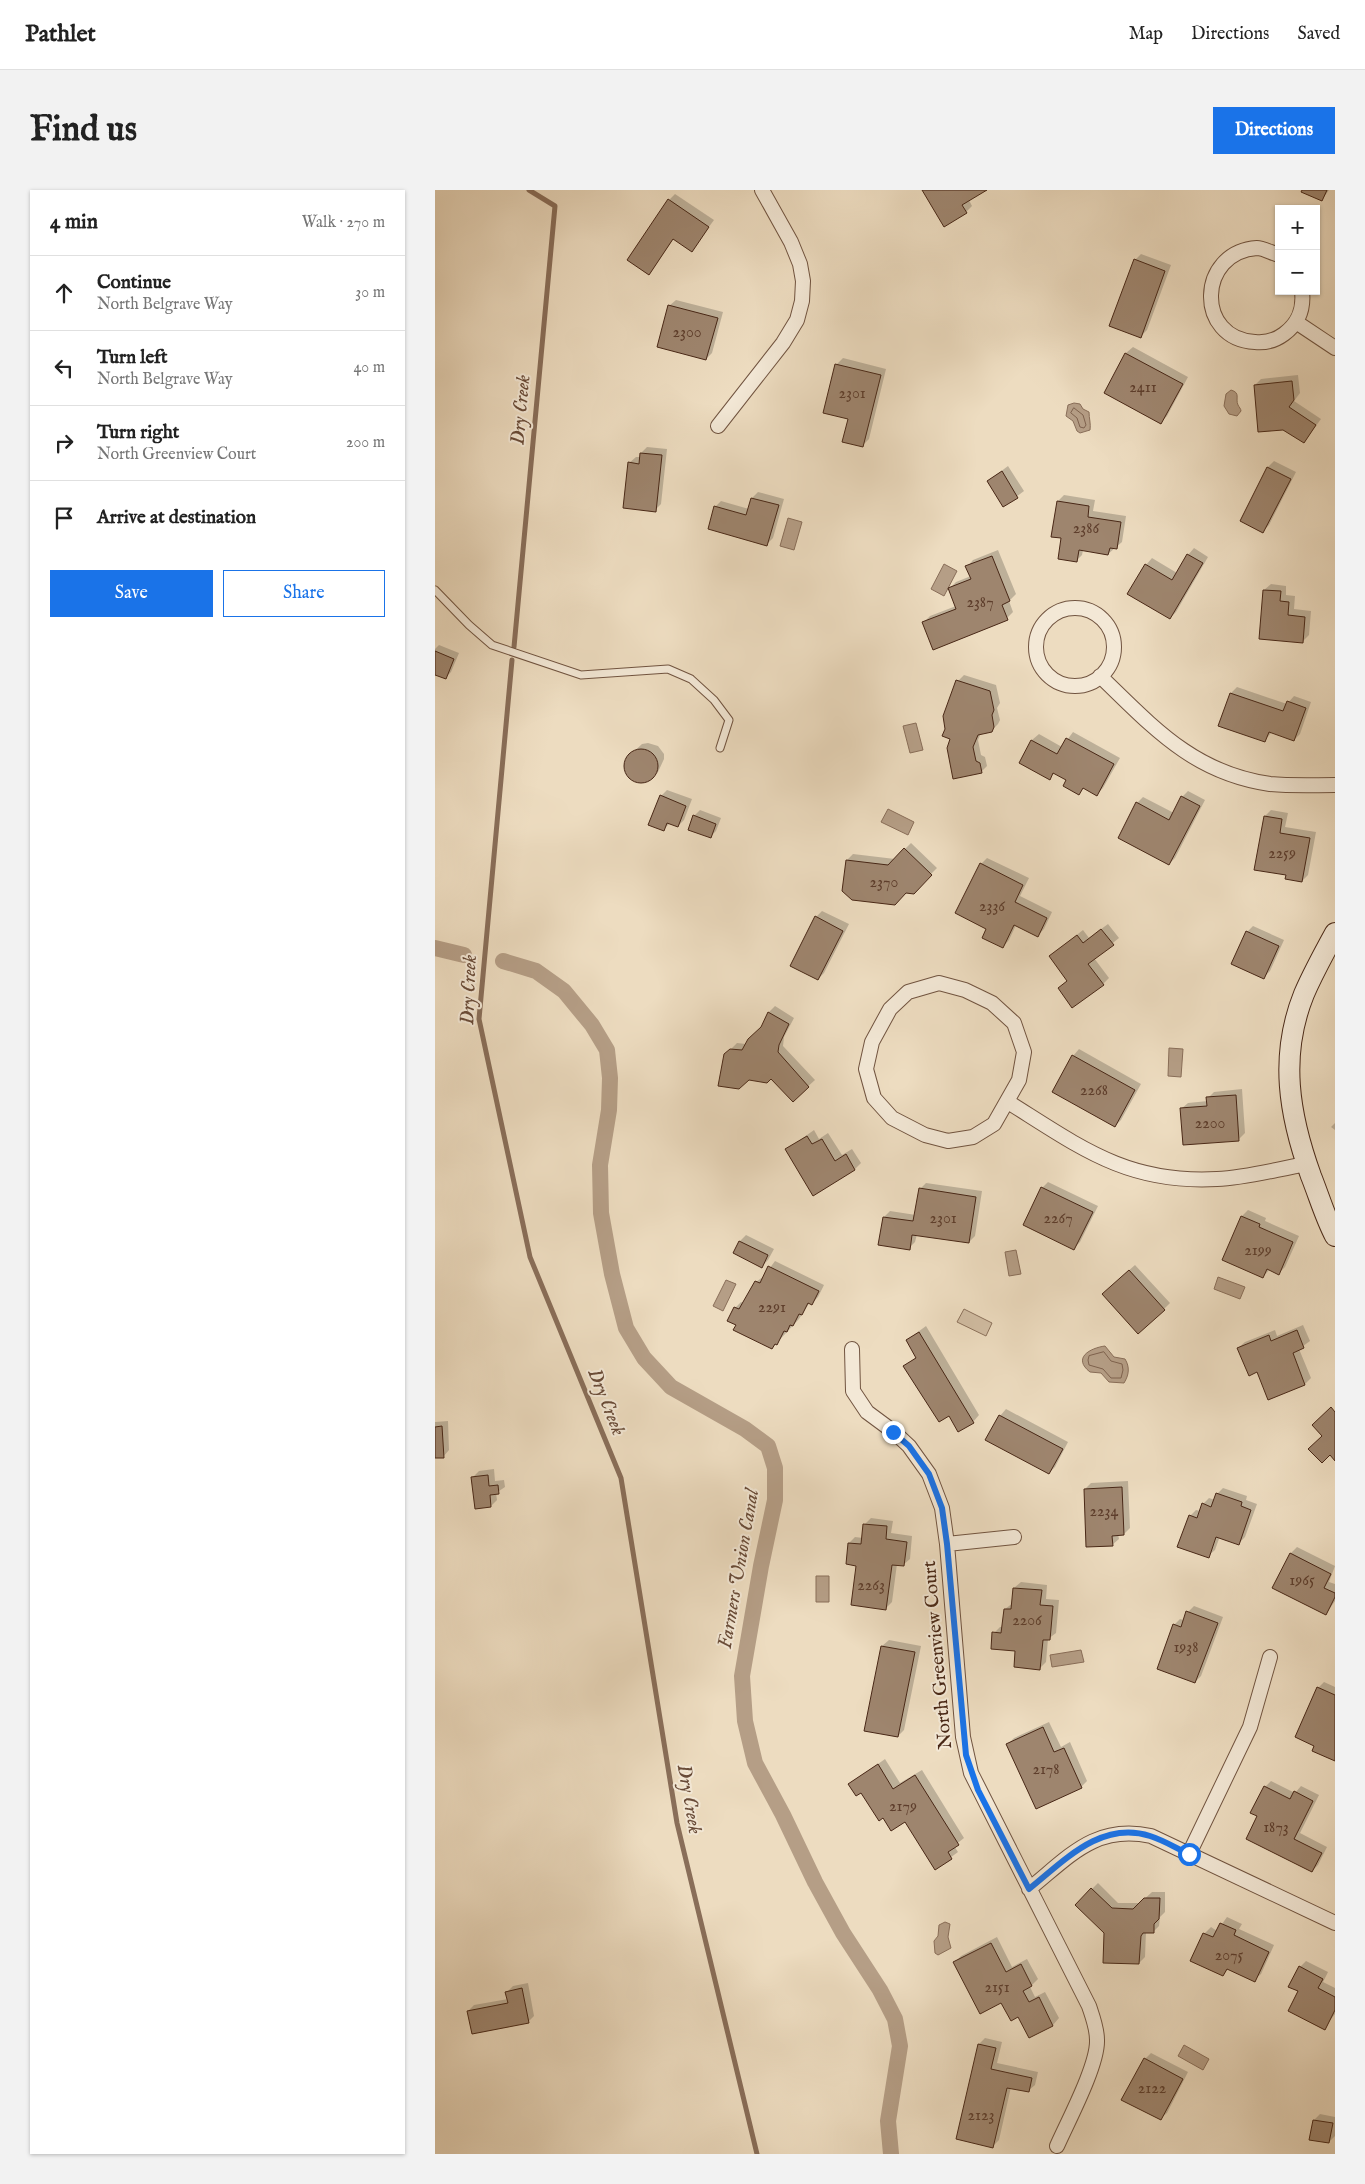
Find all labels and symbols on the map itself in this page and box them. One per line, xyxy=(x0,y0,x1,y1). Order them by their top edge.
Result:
house number: 2300 xyxy=(672,323,702,343)
water label: Dry Creek xyxy=(505,374,537,446)
house number: 2411 xyxy=(1129,378,1157,398)
house number: 2301 xyxy=(838,384,866,404)
house number: 2386 xyxy=(1073,519,1100,539)
house number: 2387 xyxy=(966,593,994,613)
house number: 2259 xyxy=(1268,844,1296,864)
house number: 2370 xyxy=(870,873,899,893)
house number: 2336 xyxy=(979,897,1005,917)
water label: Dry Creek xyxy=(455,954,483,1026)
house number: 2268 xyxy=(1080,1081,1108,1101)
house number: 2200 xyxy=(1195,1114,1226,1134)
house number: 2301 xyxy=(929,1209,957,1229)
house number: 2267 xyxy=(1043,1209,1073,1229)
house number: 2199 xyxy=(1244,1241,1272,1261)
house number: 2291 xyxy=(758,1298,786,1318)
water label: Dry Creek xyxy=(581,1365,631,1439)
route end xyxy=(882,1421,905,1444)
water label: Farmers Union Canal xyxy=(713,1485,766,1651)
house number: 2234 xyxy=(1090,1502,1119,1522)
street label: North Greenview Court xyxy=(918,1559,958,1750)
house number: 1965 xyxy=(1289,1571,1315,1591)
house number: 2263 xyxy=(857,1576,885,1596)
house number: 2206 xyxy=(1012,1611,1042,1631)
house number: 1938 xyxy=(1173,1638,1199,1658)
house number: 2178 xyxy=(1032,1760,1060,1780)
water label: Dry Creek xyxy=(671,1762,707,1836)
house number: 2179 xyxy=(889,1797,917,1817)
house number: 1873 xyxy=(1263,1818,1289,1838)
route start xyxy=(1178,1843,1201,1866)
house number: 2075 xyxy=(1215,1946,1244,1966)
house number: 2151 xyxy=(984,1978,1010,1998)
house number: 2122 xyxy=(1138,2079,1166,2099)
house number: 2123 xyxy=(968,2106,994,2126)

